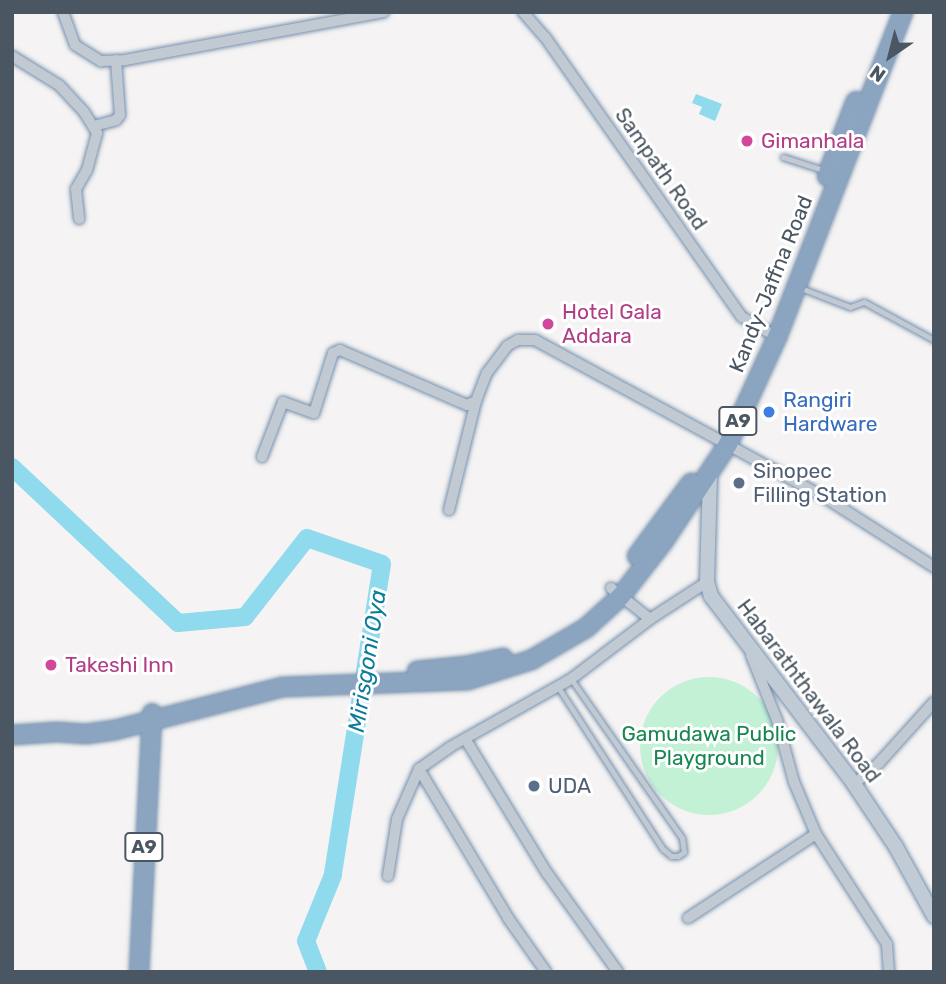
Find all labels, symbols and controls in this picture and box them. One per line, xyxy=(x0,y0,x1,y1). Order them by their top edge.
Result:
north arrow xyxy=(855,21,925,91)
text: N xyxy=(865,60,890,87)
street label: Sampath Road xyxy=(610,103,712,235)
place label: Gimanhala xyxy=(761,128,864,154)
marker: Gimanhala xyxy=(739,133,755,149)
street label: Kandy-Jaffna Road xyxy=(724,192,818,376)
place label: Hotel Gala Addara xyxy=(562,299,662,349)
marker: Hotel Gala Addara xyxy=(540,316,556,332)
place label: Rangiri Hardware xyxy=(783,387,877,437)
marker: Rangiri Hardware xyxy=(761,404,777,420)
road number: A9 xyxy=(717,406,759,436)
place label: Sinopec Filling Station xyxy=(753,458,887,508)
marker: Sinopec Filling Station xyxy=(731,475,747,491)
water label: Mirisgoni Oya xyxy=(342,588,392,734)
street label: Habaraththawala Road xyxy=(732,594,886,788)
place label: Takeshi Inn xyxy=(65,652,174,678)
marker: Takeshi Inn xyxy=(43,657,59,673)
park label: Gamudawa Public Playground xyxy=(622,721,796,771)
place label: UDA xyxy=(548,773,591,799)
marker: UDA xyxy=(526,778,542,794)
road number: A9 xyxy=(123,832,165,862)

